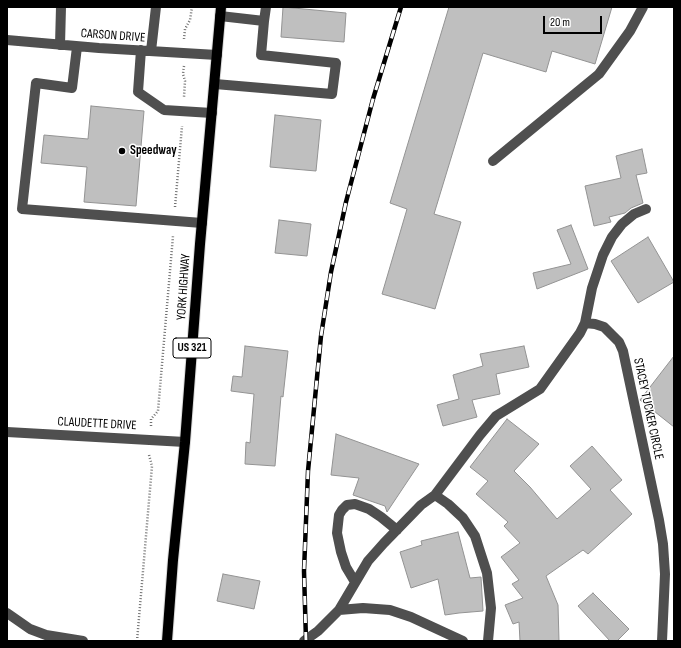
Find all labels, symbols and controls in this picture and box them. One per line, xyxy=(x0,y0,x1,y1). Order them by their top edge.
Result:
scale bar xyxy=(545,8,604,34)
text: 20 m xyxy=(550,15,570,30)
street label: CARSON DRIVE xyxy=(80,26,146,46)
place label: Speedway xyxy=(130,143,177,159)
marker: Speedway xyxy=(117,146,127,156)
street label: YORK HIGHWAY xyxy=(174,253,194,321)
road number: US 321 xyxy=(173,338,211,358)
street label: STACEY TUCKER CIRCLE xyxy=(630,357,666,461)
street label: CLAUDETTE DRIVE xyxy=(57,414,137,434)

